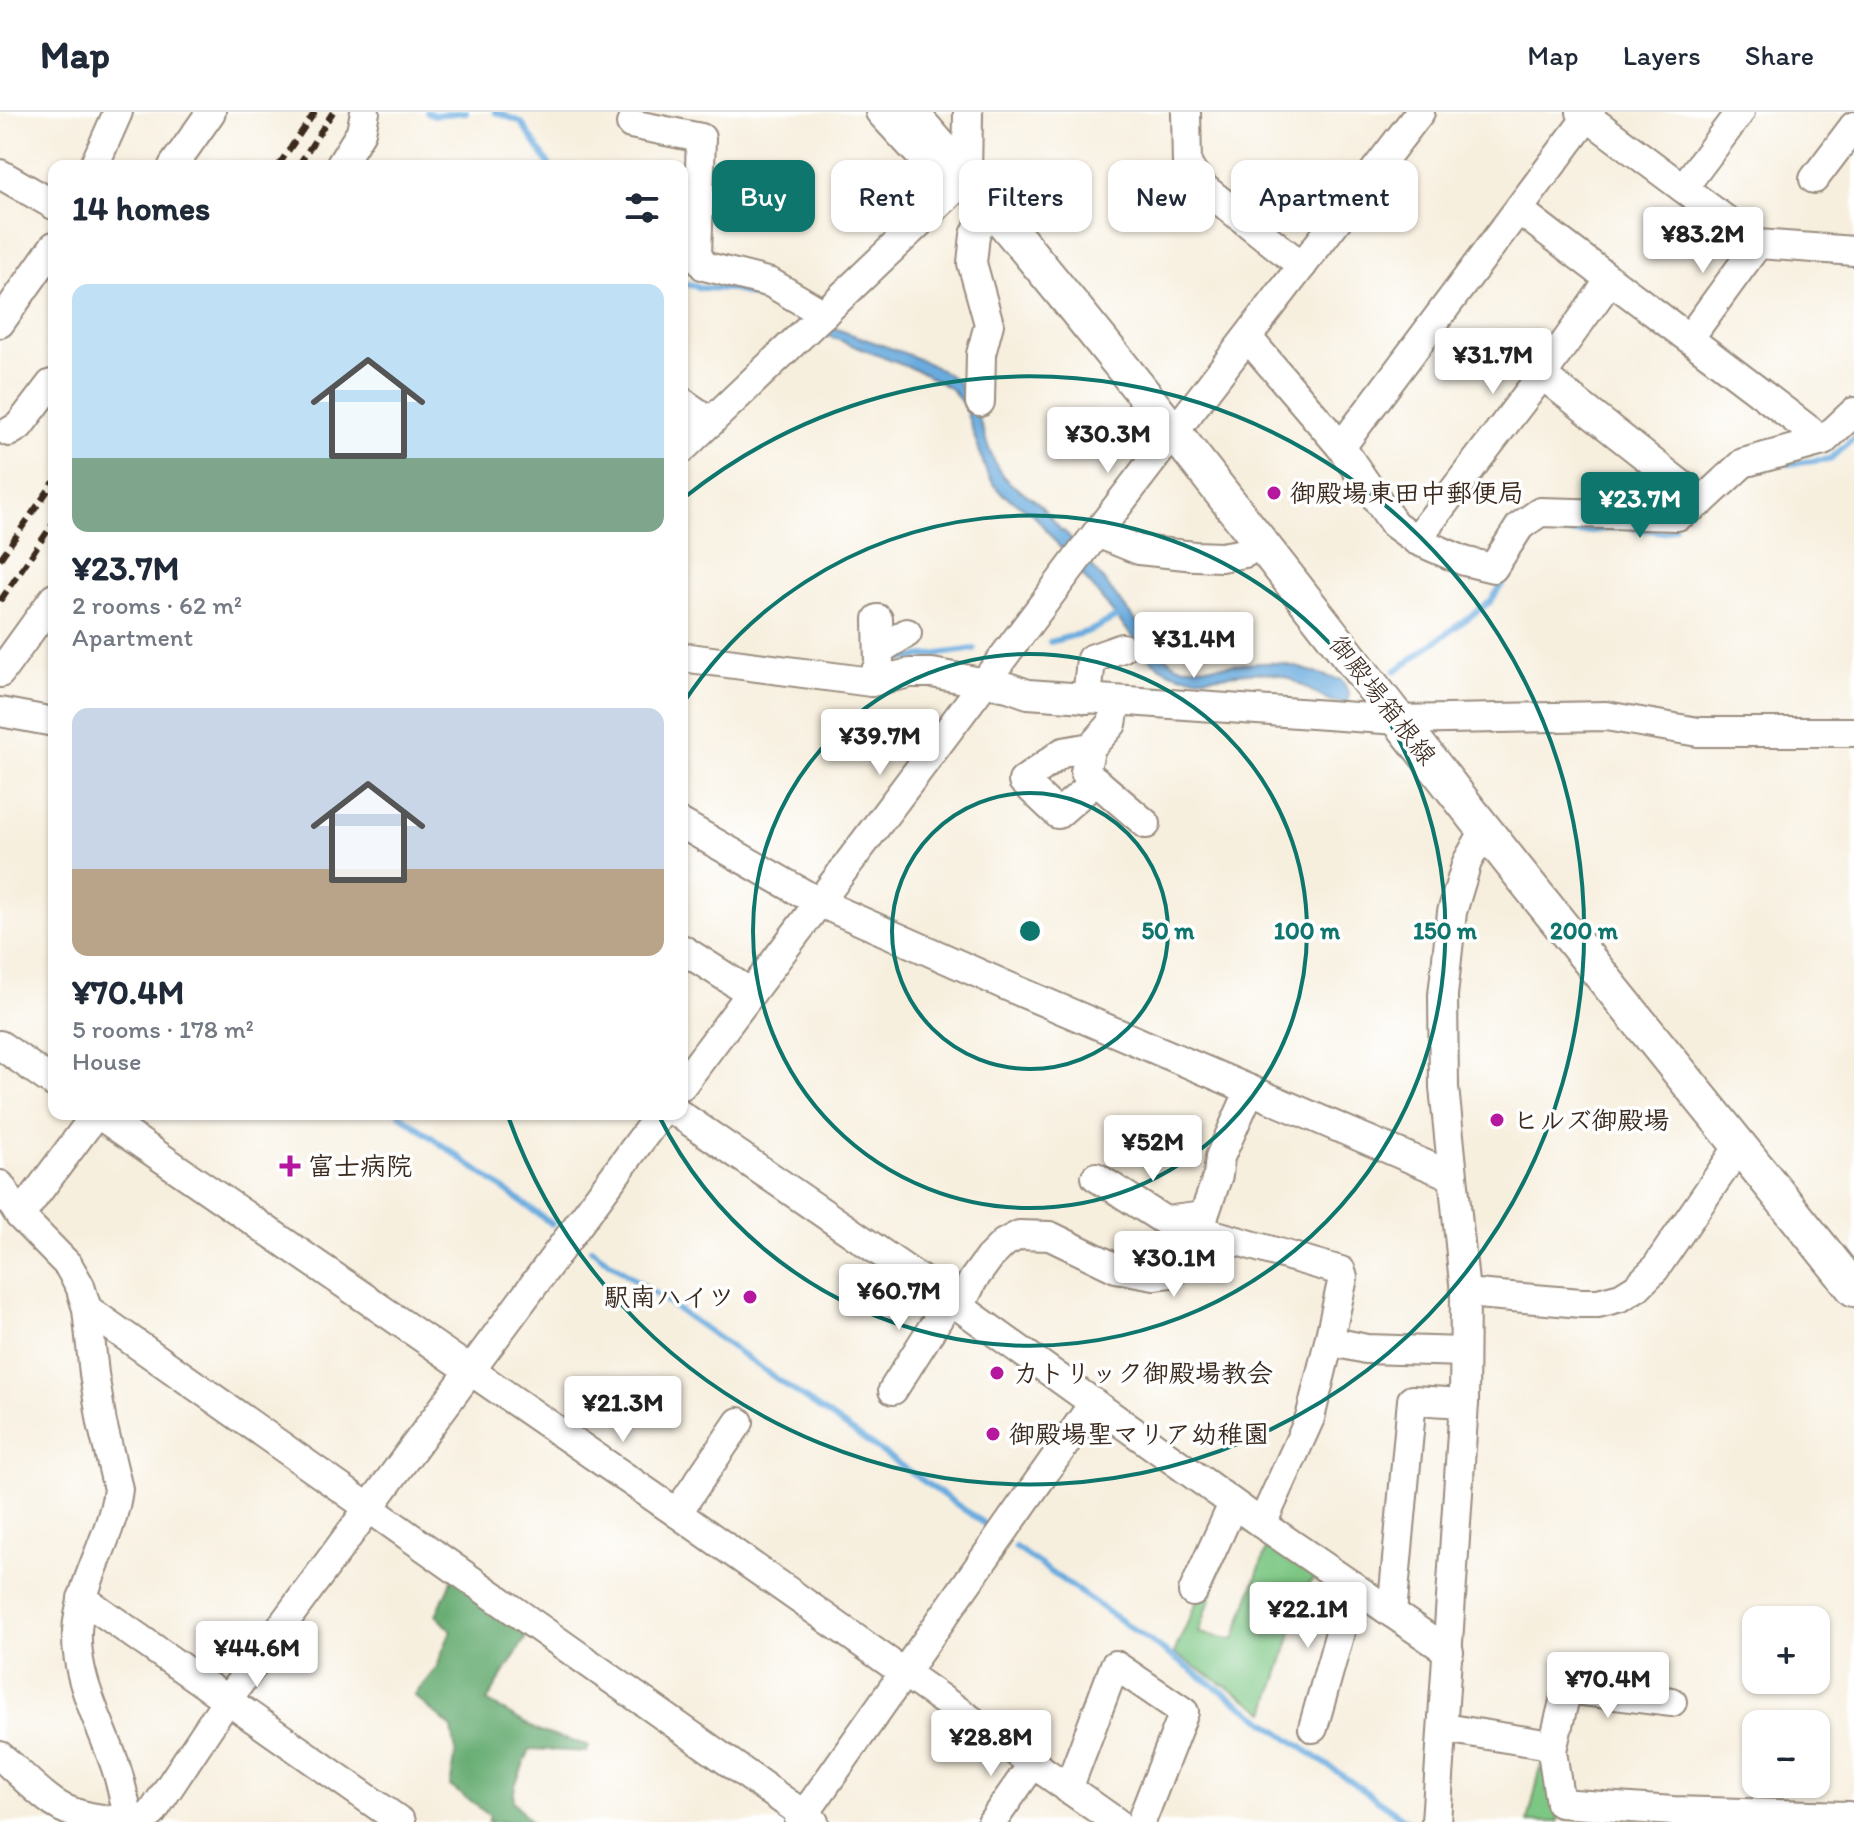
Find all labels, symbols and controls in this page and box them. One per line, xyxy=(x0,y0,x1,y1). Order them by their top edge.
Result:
text: Map xyxy=(40,32,110,78)
text: Map xyxy=(1527,38,1579,72)
text: Layers xyxy=(1623,38,1701,72)
text: Share xyxy=(1745,38,1814,72)
chip: Buy xyxy=(712,160,815,232)
chip: Rent xyxy=(831,160,943,232)
chip: Filters xyxy=(959,160,1092,232)
chip: New xyxy=(1108,160,1215,232)
chip: Apartment xyxy=(1231,160,1418,232)
icon: filters xyxy=(620,186,664,230)
text: 14 homes xyxy=(72,188,210,229)
pin: ¥83.2M xyxy=(1638,207,1768,275)
text: ¥83.2M xyxy=(1661,217,1745,249)
pin: ¥31.7M xyxy=(1428,328,1558,396)
icon: home xyxy=(296,336,440,480)
text: ¥31.7M xyxy=(1453,338,1533,370)
pin: ¥30.3M xyxy=(1043,407,1173,475)
text: ¥30.3M xyxy=(1065,417,1151,449)
pin: ¥23.7M xyxy=(1575,472,1705,540)
place label: 御殿場東田中郵便局 xyxy=(1290,477,1524,509)
text: ¥23.7M xyxy=(1599,482,1681,514)
marker: 御殿場東田中郵便局 xyxy=(1265,484,1283,502)
text: ¥23.7M xyxy=(72,548,179,589)
text: 2 rooms · 62 m² xyxy=(72,589,242,621)
pin: ¥31.4M xyxy=(1129,612,1259,680)
text: Apartment xyxy=(72,621,193,653)
text: ¥31.4M xyxy=(1152,622,1236,654)
street label: 御殿場箱根線 xyxy=(1322,629,1444,771)
pin: ¥39.7M xyxy=(815,709,945,777)
text: ¥39.7M xyxy=(839,719,921,751)
icon: home xyxy=(296,760,440,904)
text: 50 m xyxy=(1142,916,1195,945)
text: 100 m xyxy=(1274,916,1341,945)
text: 150 m xyxy=(1413,916,1478,945)
text: 200 m xyxy=(1550,916,1619,945)
centre of rings xyxy=(1016,917,1044,945)
text: ¥70.4M xyxy=(72,972,184,1013)
text: 5 rooms · 178 m² xyxy=(72,1013,254,1045)
text: House xyxy=(72,1045,142,1077)
place label: ヒルズ御殿場 xyxy=(1513,1104,1670,1136)
marker: ヒルズ御殿場 xyxy=(1488,1111,1506,1129)
pin: ¥52M xyxy=(1106,1115,1200,1183)
text: ¥52M xyxy=(1122,1125,1184,1157)
place label: 富士病院 xyxy=(308,1150,412,1182)
marker: 富士病院 xyxy=(279,1155,301,1177)
pin: ¥30.1M xyxy=(1109,1231,1239,1299)
text: ¥30.1M xyxy=(1132,1241,1216,1273)
pin: ¥60.7M xyxy=(834,1264,964,1332)
text: ¥60.7M xyxy=(857,1274,941,1306)
place label: 駅南ハイツ xyxy=(604,1281,734,1313)
marker: 駅南ハイツ xyxy=(741,1288,759,1306)
place label: カトリック御殿場教会 xyxy=(1013,1357,1273,1389)
marker: カトリック御殿場教会 xyxy=(988,1364,1006,1382)
pin: ¥21.3M xyxy=(558,1376,688,1444)
text: ¥21.3M xyxy=(582,1386,664,1418)
place label: 御殿場聖マリア幼稚園 xyxy=(1009,1418,1269,1450)
marker: 御殿場聖マリア幼稚園 xyxy=(984,1425,1002,1443)
pin: ¥22.1M xyxy=(1243,1582,1373,1650)
text: ¥22.1M xyxy=(1268,1592,1348,1624)
map controls xyxy=(1742,1606,1830,1798)
button: + xyxy=(1742,1606,1830,1694)
pin: ¥44.6M xyxy=(192,1621,322,1689)
text: ¥44.6M xyxy=(214,1631,300,1663)
pin: ¥70.4M xyxy=(1543,1652,1673,1720)
text: ¥70.4M xyxy=(1565,1662,1651,1694)
pin: ¥28.8M xyxy=(926,1710,1056,1778)
button: − xyxy=(1742,1710,1830,1798)
text: ¥28.8M xyxy=(949,1720,1033,1752)

